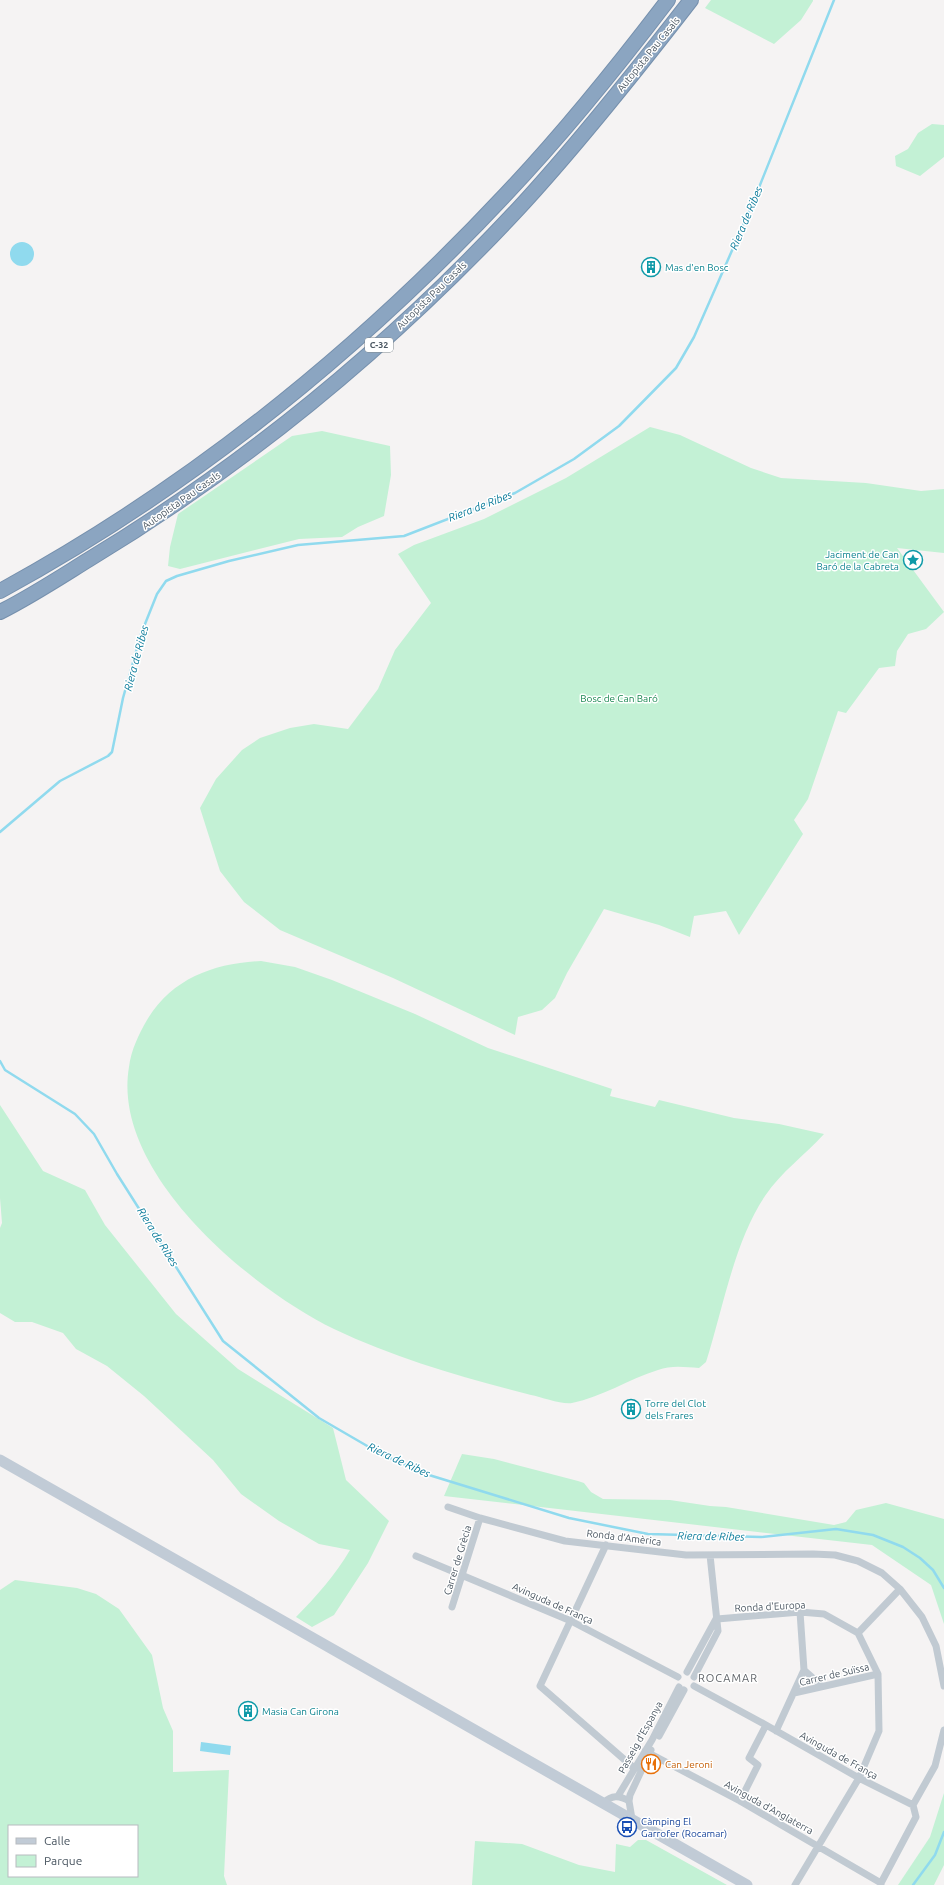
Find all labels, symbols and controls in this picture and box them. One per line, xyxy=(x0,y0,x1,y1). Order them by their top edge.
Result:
street label: Autopista Pau Casals xyxy=(615,15,682,94)
water label: Riera de Ribes xyxy=(727,184,765,251)
building icon: Mas d'en Bosc xyxy=(640,256,662,278)
street label: Autopista Pau Casals xyxy=(394,259,469,332)
place label: Mas d'en Bosc xyxy=(665,262,729,273)
road number: C-32 xyxy=(365,338,393,352)
street label: Autopista Pau Casals xyxy=(140,469,222,531)
water label: Riera de Ribes xyxy=(446,488,514,524)
place label: Jaciment de Can Baró de la Cabreta xyxy=(816,549,899,572)
place icon: Jaciment de Can Baró de la Cabreta xyxy=(902,549,924,571)
water label: Riera de Ribes xyxy=(121,623,151,692)
park label: Bosc de Can Baró xyxy=(580,693,658,704)
water label: Riera de Ribes xyxy=(135,1205,181,1269)
building icon: Torre del Clot dels Frares xyxy=(620,1398,642,1420)
place label: Torre del Clot dels Frares xyxy=(645,1398,706,1421)
water label: Riera de Ribes xyxy=(366,1440,432,1480)
street label: Carrer de Grècia xyxy=(442,1524,473,1596)
street label: Ronda d'Amèrica xyxy=(586,1527,662,1548)
water label: Riera de Ribes xyxy=(677,1529,745,1543)
street label: Avinguda de França xyxy=(511,1581,595,1626)
street label: Ronda d'Europa xyxy=(734,1599,806,1614)
street label: Carrer de Suïssa xyxy=(798,1661,870,1688)
district label: ROCAMAR xyxy=(698,1672,758,1684)
street label: Passeig d'Espanya xyxy=(616,1699,665,1775)
building icon: Masia Can Girona xyxy=(237,1700,259,1722)
place label: Masia Can Girona xyxy=(262,1706,339,1717)
street label: Avinguda de França xyxy=(798,1729,880,1781)
restaurant icon: Can Jeroni xyxy=(640,1753,662,1775)
place label: Can Jeroni xyxy=(665,1759,713,1770)
street label: Avinguda d'Anglaterra xyxy=(723,1778,815,1836)
bus stop icon: Càmping El Garrofer (Rocamar) xyxy=(616,1816,638,1838)
place label: Càmping El Garrofer (Rocamar) xyxy=(641,1816,727,1839)
legend xyxy=(8,1825,138,1877)
text: Calle xyxy=(44,1834,70,1847)
text: Parque xyxy=(44,1854,82,1867)

